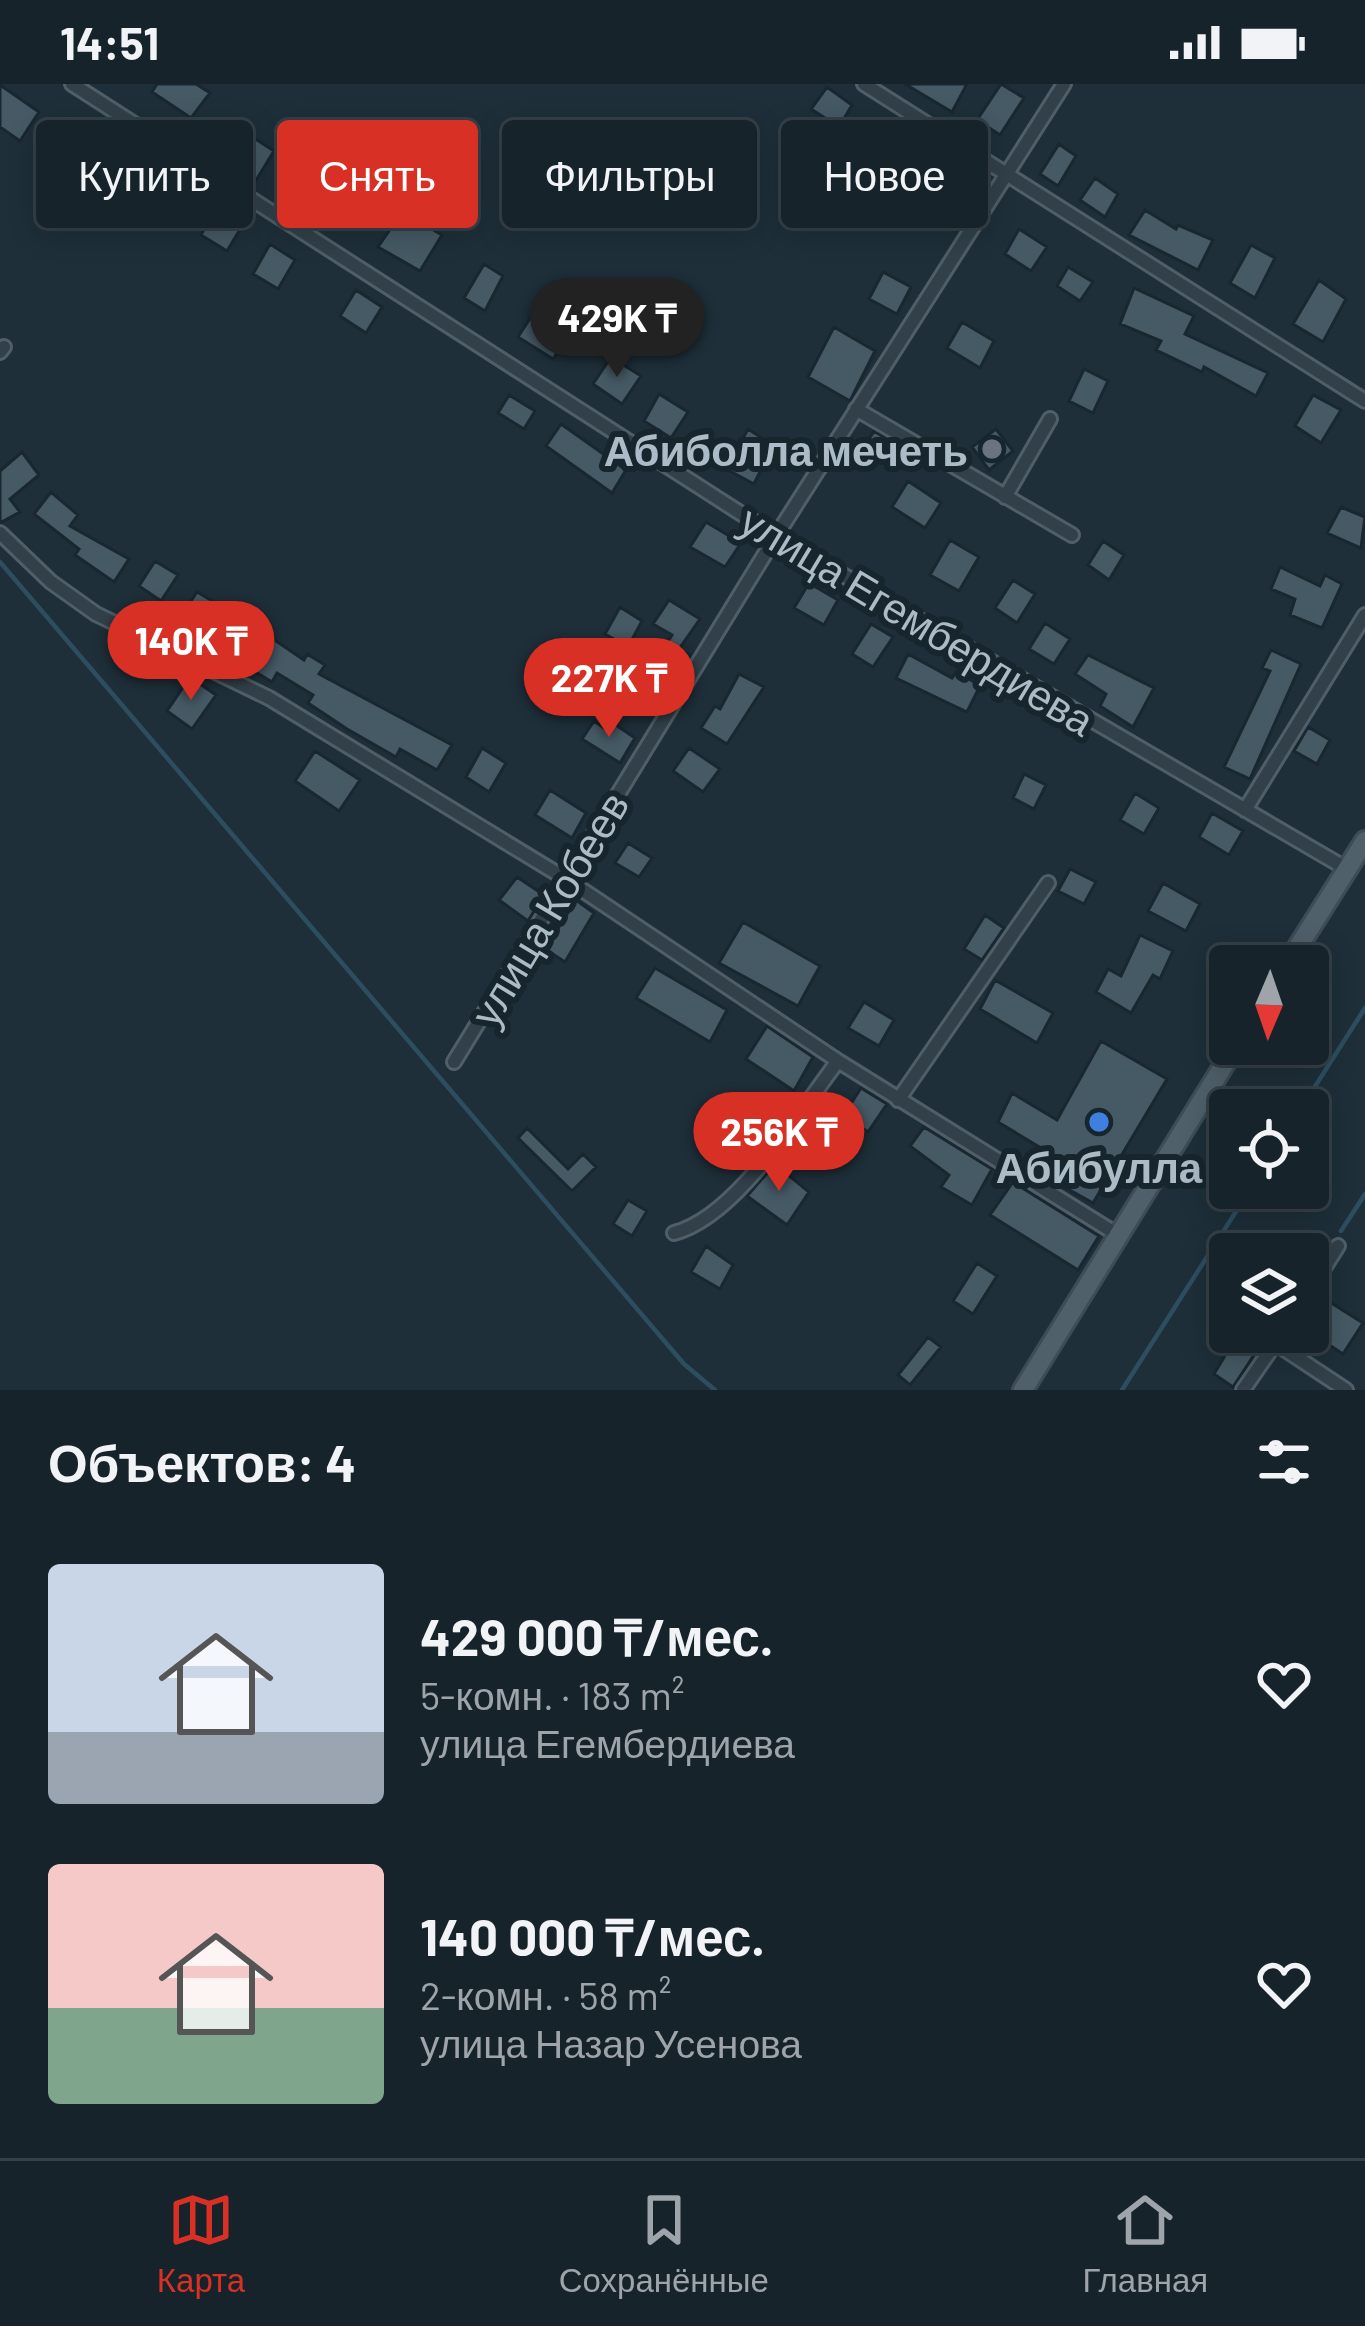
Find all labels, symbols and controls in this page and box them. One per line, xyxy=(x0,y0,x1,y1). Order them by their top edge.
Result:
text: 14:51 xyxy=(60,15,159,69)
chip: Купить xyxy=(36,120,253,228)
chip: Снять xyxy=(277,120,478,228)
chip: Фильтры xyxy=(502,120,757,228)
chip: Новое xyxy=(781,120,988,228)
pin: 429K ₸ xyxy=(519,278,715,380)
text: 429K ₸ xyxy=(557,293,677,340)
place label: Абиболла мечеть xyxy=(604,424,968,474)
marker: Абиболла мечеть xyxy=(979,436,1005,462)
street label: улица Егембердиева xyxy=(732,494,1105,746)
pin: 140K ₸ xyxy=(93,601,289,703)
text: 140K ₸ xyxy=(134,616,248,663)
pin: 227K ₸ xyxy=(511,638,707,740)
text: 227K ₸ xyxy=(551,653,667,700)
street label: улица Кобеев xyxy=(459,782,638,1035)
north arrow xyxy=(1209,945,1329,1065)
map controls xyxy=(1209,945,1329,1353)
button: locate xyxy=(1209,1089,1329,1209)
pin: 256K ₸ xyxy=(681,1092,877,1194)
text: 256K ₸ xyxy=(720,1107,838,1154)
marker: Абибулла xyxy=(1086,1109,1112,1135)
place label: Абибулла xyxy=(996,1141,1203,1192)
button: layers xyxy=(1209,1233,1329,1353)
icon: filters xyxy=(1251,1429,1317,1495)
text: Объектов: 4 xyxy=(48,1431,356,1492)
text: 429 000 ₸/мес. xyxy=(420,1605,774,1666)
icon: home xyxy=(144,1612,288,1756)
icon: heart xyxy=(1251,1651,1317,1717)
text: 5-комн. · 183 m² xyxy=(420,1671,684,1718)
text: улица Егембердиева xyxy=(420,1719,795,1766)
text: 140 000 ₸/мес. xyxy=(420,1905,765,1966)
icon: home xyxy=(144,1912,288,2056)
icon: heart xyxy=(1251,1951,1317,2017)
text: 2-комн. · 58 m² xyxy=(420,1971,672,2018)
text: улица Назар Усенова xyxy=(420,2019,802,2066)
tab: Карта xyxy=(157,2187,245,2300)
tab: Сохранённые xyxy=(559,2187,769,2300)
tab: Главная xyxy=(1083,2187,1208,2300)

